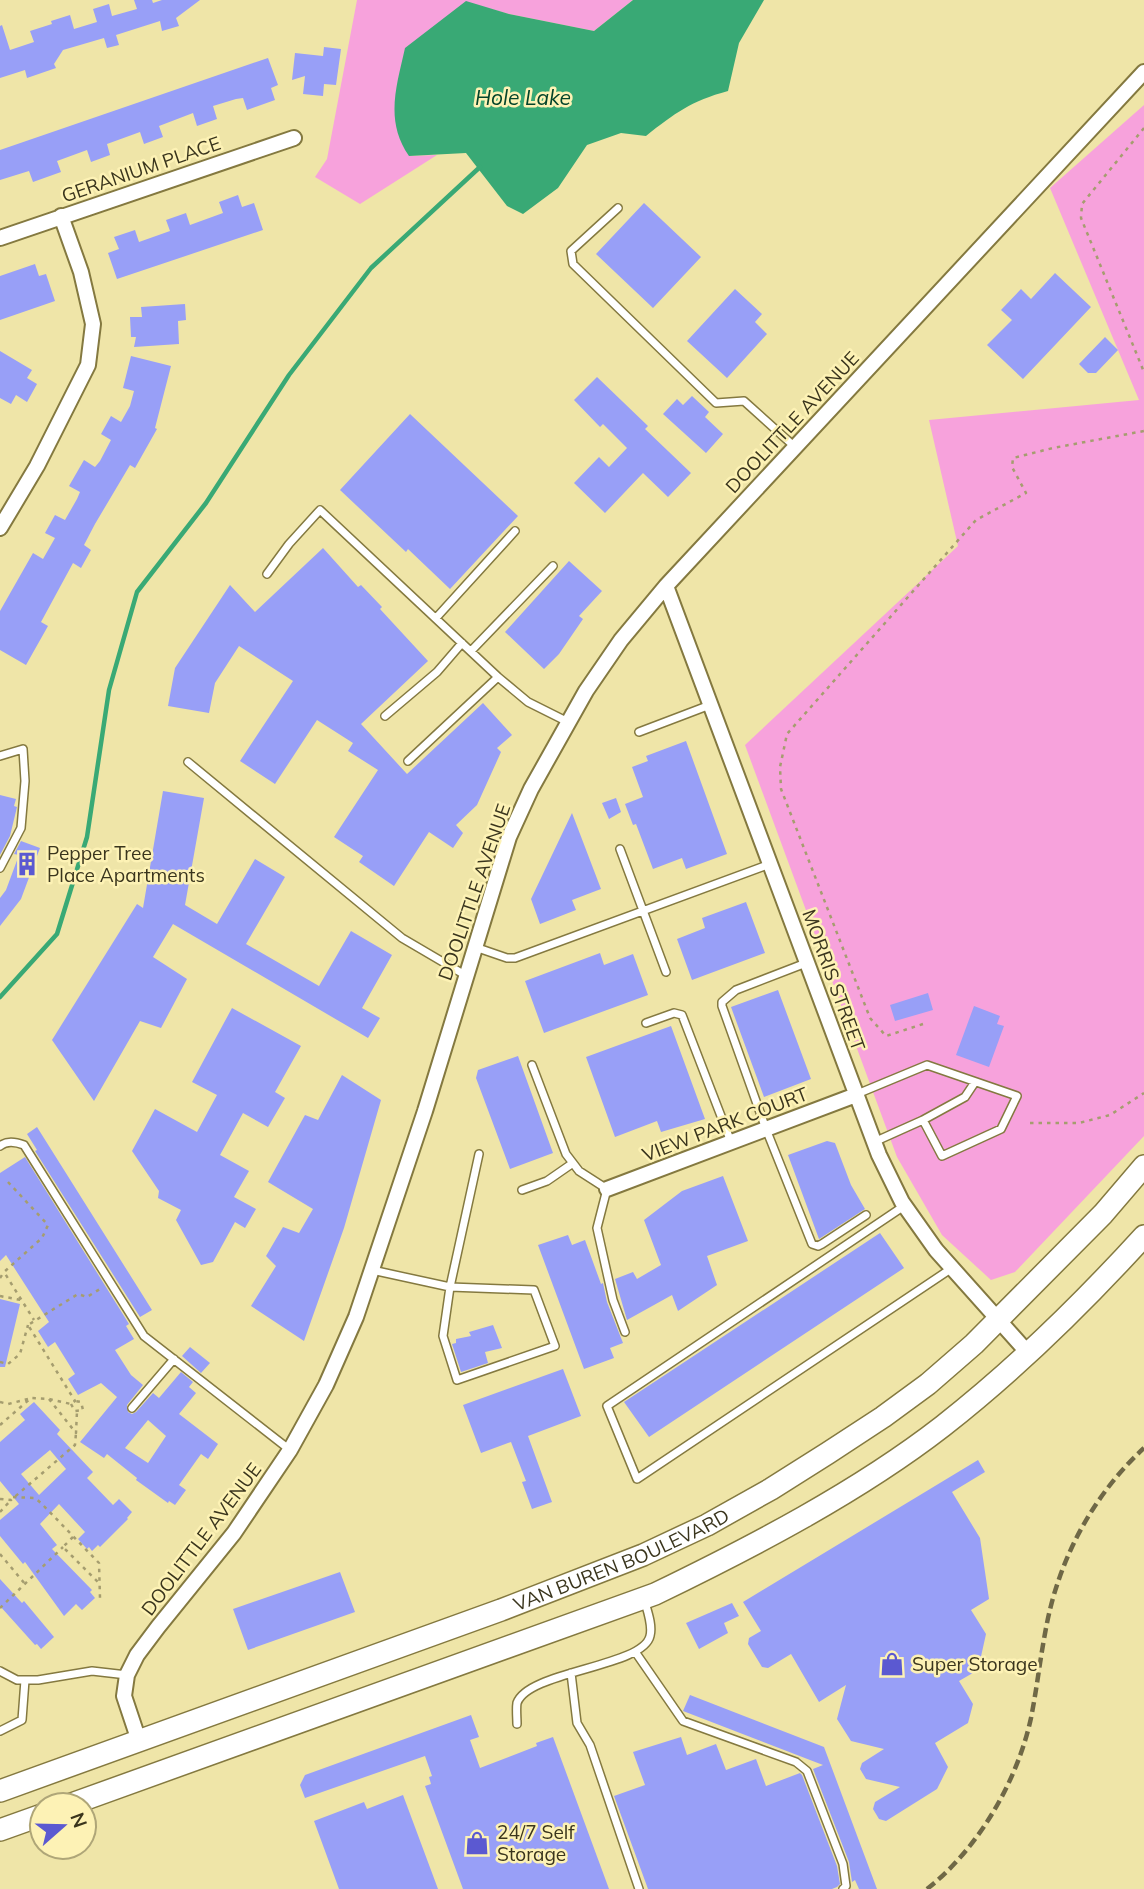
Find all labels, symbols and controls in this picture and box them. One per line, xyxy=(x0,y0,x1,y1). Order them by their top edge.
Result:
water label: Hole Lake xyxy=(475,84,571,110)
street label: GERANIUM PLACE xyxy=(58,131,224,207)
street label: DOOLITTLE AVENUE xyxy=(720,346,864,498)
street label: DOOLITTLE AVENUE xyxy=(433,801,515,983)
place label: Pepper Tree Place Apartments xyxy=(47,841,205,887)
building icon: Pepper Tree Place Apartments xyxy=(13,850,41,878)
street label: MORRIS STREET xyxy=(797,906,871,1054)
street label: VIEW PARK COURT xyxy=(639,1081,812,1167)
street label: DOOLITTLE AVENUE xyxy=(136,1458,266,1620)
street label: VAN BUREN BOULEVARD xyxy=(510,1503,733,1616)
shop icon: Super Storage xyxy=(878,1650,906,1678)
place label: Super Storage xyxy=(912,1652,1038,1676)
north arrow xyxy=(28,1791,98,1861)
text: N xyxy=(65,1809,93,1831)
place label: 24/7 Self Storage xyxy=(497,1820,575,1866)
shop icon: 24/7 Self Storage xyxy=(463,1829,491,1857)

